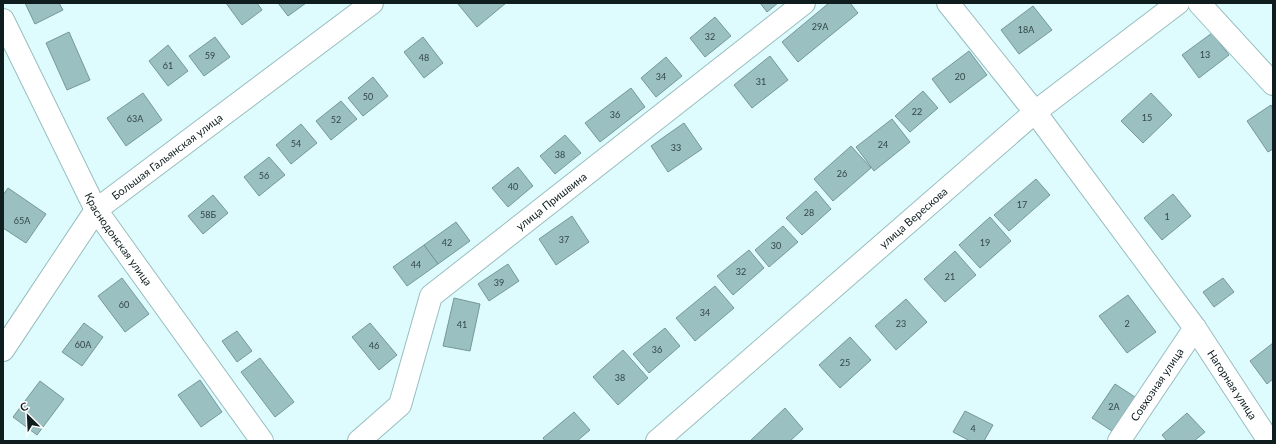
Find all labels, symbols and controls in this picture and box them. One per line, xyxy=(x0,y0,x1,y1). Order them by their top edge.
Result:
house number: 29А xyxy=(812,21,829,32)
house number: 18А xyxy=(1018,24,1035,35)
house number: 32 xyxy=(705,31,715,42)
house number: 13 xyxy=(1200,49,1210,60)
house number: 59 xyxy=(205,50,215,61)
house number: 48 xyxy=(419,52,429,63)
house number: 61 xyxy=(163,60,173,71)
house number: 34 xyxy=(656,71,666,82)
house number: 20 xyxy=(955,71,965,82)
house number: 31 xyxy=(756,76,766,87)
house number: 50 xyxy=(363,91,373,102)
house number: 22 xyxy=(912,106,922,117)
house number: 36 xyxy=(610,109,620,120)
street label: Большая Гальянская улица xyxy=(109,110,225,202)
house number: 15 xyxy=(1142,112,1152,123)
house number: 63А xyxy=(127,113,144,124)
house number: 52 xyxy=(331,114,341,125)
house number: 54 xyxy=(291,138,301,149)
house number: 24 xyxy=(878,139,888,150)
house number: 33 xyxy=(671,142,681,153)
house number: 38 xyxy=(555,149,565,160)
house number: 26 xyxy=(837,168,847,179)
street label: улица Пришвина xyxy=(513,169,589,233)
house number: 56 xyxy=(259,170,269,181)
house number: 40 xyxy=(508,181,518,192)
street label: улица Верескова xyxy=(877,184,950,250)
street label: Краснодонская улица xyxy=(82,190,155,288)
house number: 17 xyxy=(1017,199,1027,210)
house number: 28 xyxy=(804,207,814,218)
house number: 58Б xyxy=(200,209,216,220)
house number: 1 xyxy=(1164,211,1170,222)
house number: 65А xyxy=(14,215,31,226)
house number: 37 xyxy=(559,234,569,245)
house number: 42 xyxy=(442,237,452,248)
house number: 19 xyxy=(980,237,990,248)
house number: 30 xyxy=(771,240,781,251)
house number: 44 xyxy=(411,259,421,270)
house number: 32 xyxy=(736,266,746,277)
house number: 21 xyxy=(945,271,955,282)
house number: 39 xyxy=(494,277,504,288)
house number: 60 xyxy=(119,299,129,310)
house number: 34 xyxy=(700,307,710,318)
house number: 23 xyxy=(896,318,906,329)
house number: 2 xyxy=(1124,318,1130,329)
house number: 41 xyxy=(457,319,467,330)
house number: 60А xyxy=(75,339,92,350)
house number: 46 xyxy=(369,340,379,351)
house number: 36 xyxy=(652,344,662,355)
street label: Совхозная улица xyxy=(1127,345,1186,423)
street label: Нагорная улица xyxy=(1205,347,1260,422)
house number: 25 xyxy=(840,357,850,368)
house number: 38 xyxy=(615,372,625,383)
north arrow xyxy=(8,396,48,436)
text: С xyxy=(18,399,30,414)
house number: 2А xyxy=(1108,401,1121,412)
house number: 4 xyxy=(970,423,976,434)

